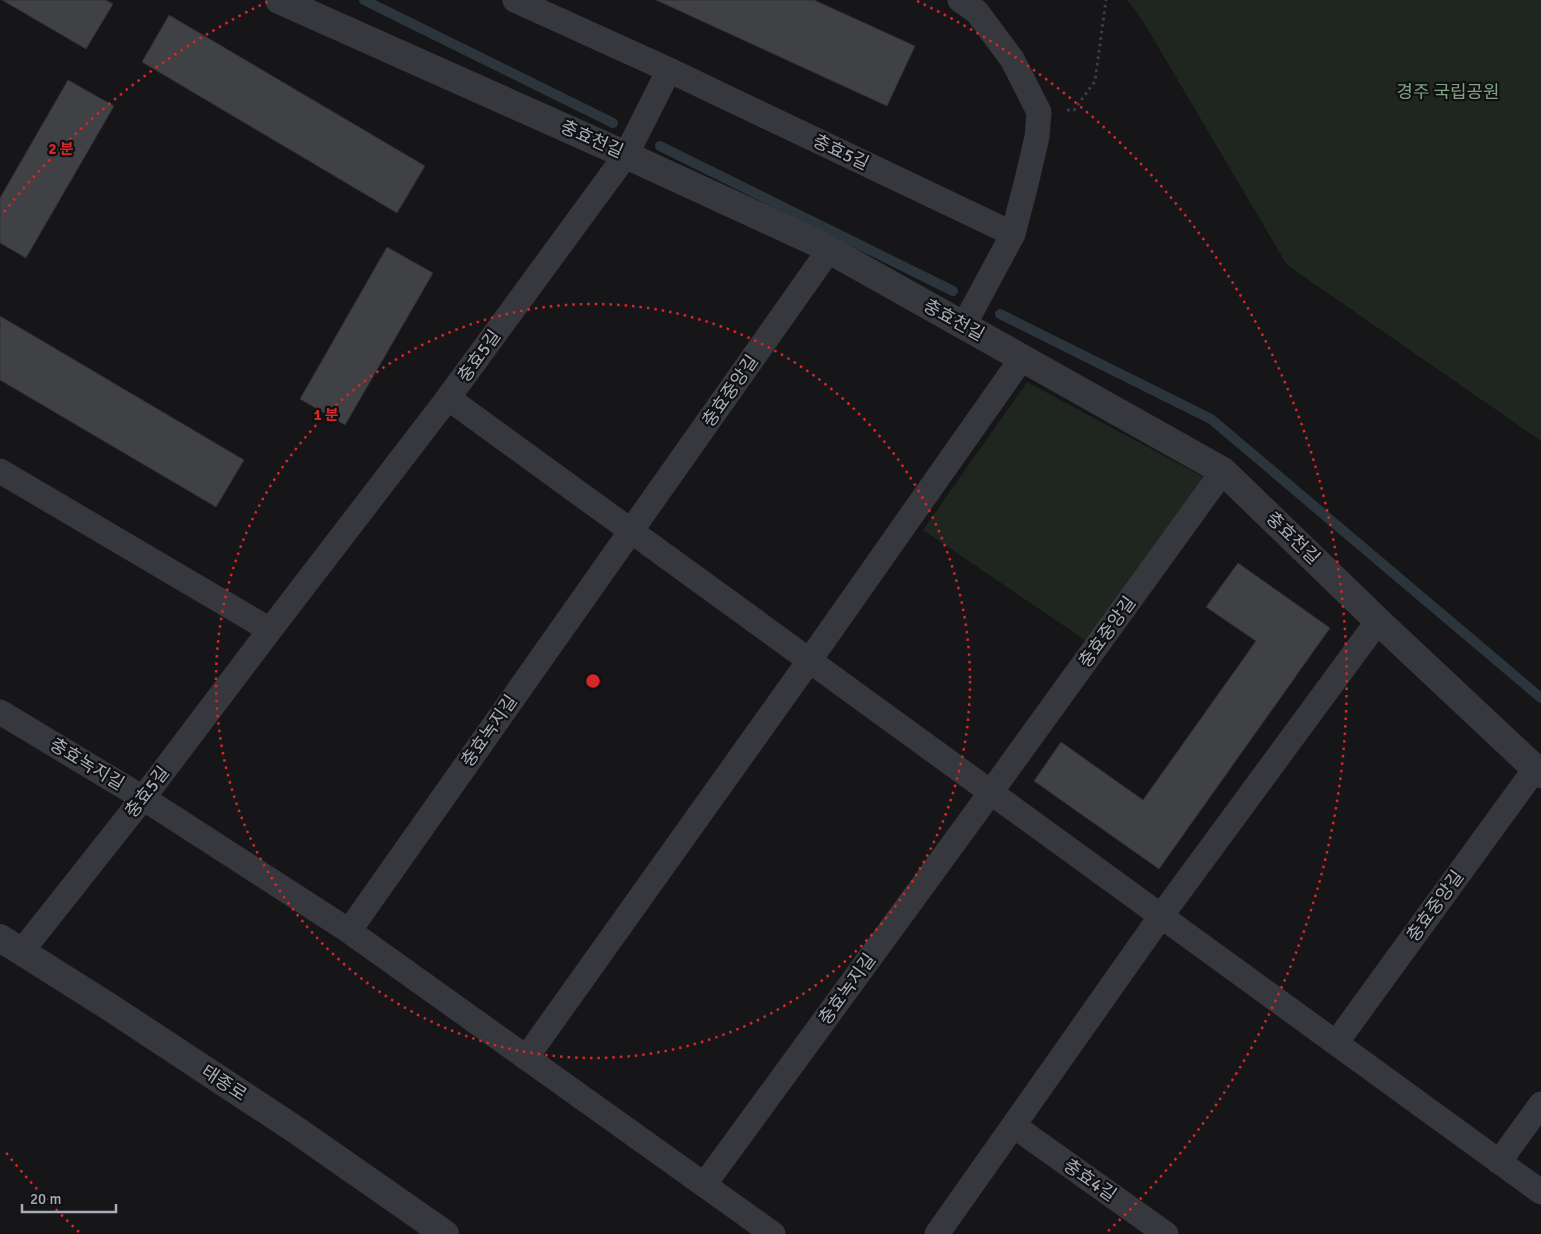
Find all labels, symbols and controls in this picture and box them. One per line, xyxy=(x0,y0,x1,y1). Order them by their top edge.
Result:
park label: 경주 국립공원 xyxy=(1396,81,1500,103)
street label: 충효천길 xyxy=(557,115,627,163)
street label: 충효5길 xyxy=(809,129,873,175)
text: 2 분 xyxy=(48,140,74,158)
street label: 충효천길 xyxy=(920,294,988,346)
street label: 충효5길 xyxy=(453,326,505,386)
street label: 충효중앙길 xyxy=(697,351,763,431)
text: 1 분 xyxy=(313,406,339,424)
street label: 충효천길 xyxy=(1262,507,1324,569)
street label: 충효중앙길 xyxy=(1074,592,1140,672)
centre of rings xyxy=(584,672,602,690)
street label: 충효녹지길 xyxy=(456,691,522,771)
street label: 충효녹지길 xyxy=(46,733,128,795)
street label: 충효5길 xyxy=(120,762,174,822)
street label: 충효중앙길 xyxy=(1402,866,1468,946)
street label: 충효녹지길 xyxy=(814,949,880,1029)
street label: 태종로 xyxy=(197,1060,251,1106)
street label: 충효4길 xyxy=(1059,1154,1121,1206)
scale bar xyxy=(22,1182,116,1214)
text: 20 m xyxy=(30,1190,61,1208)

